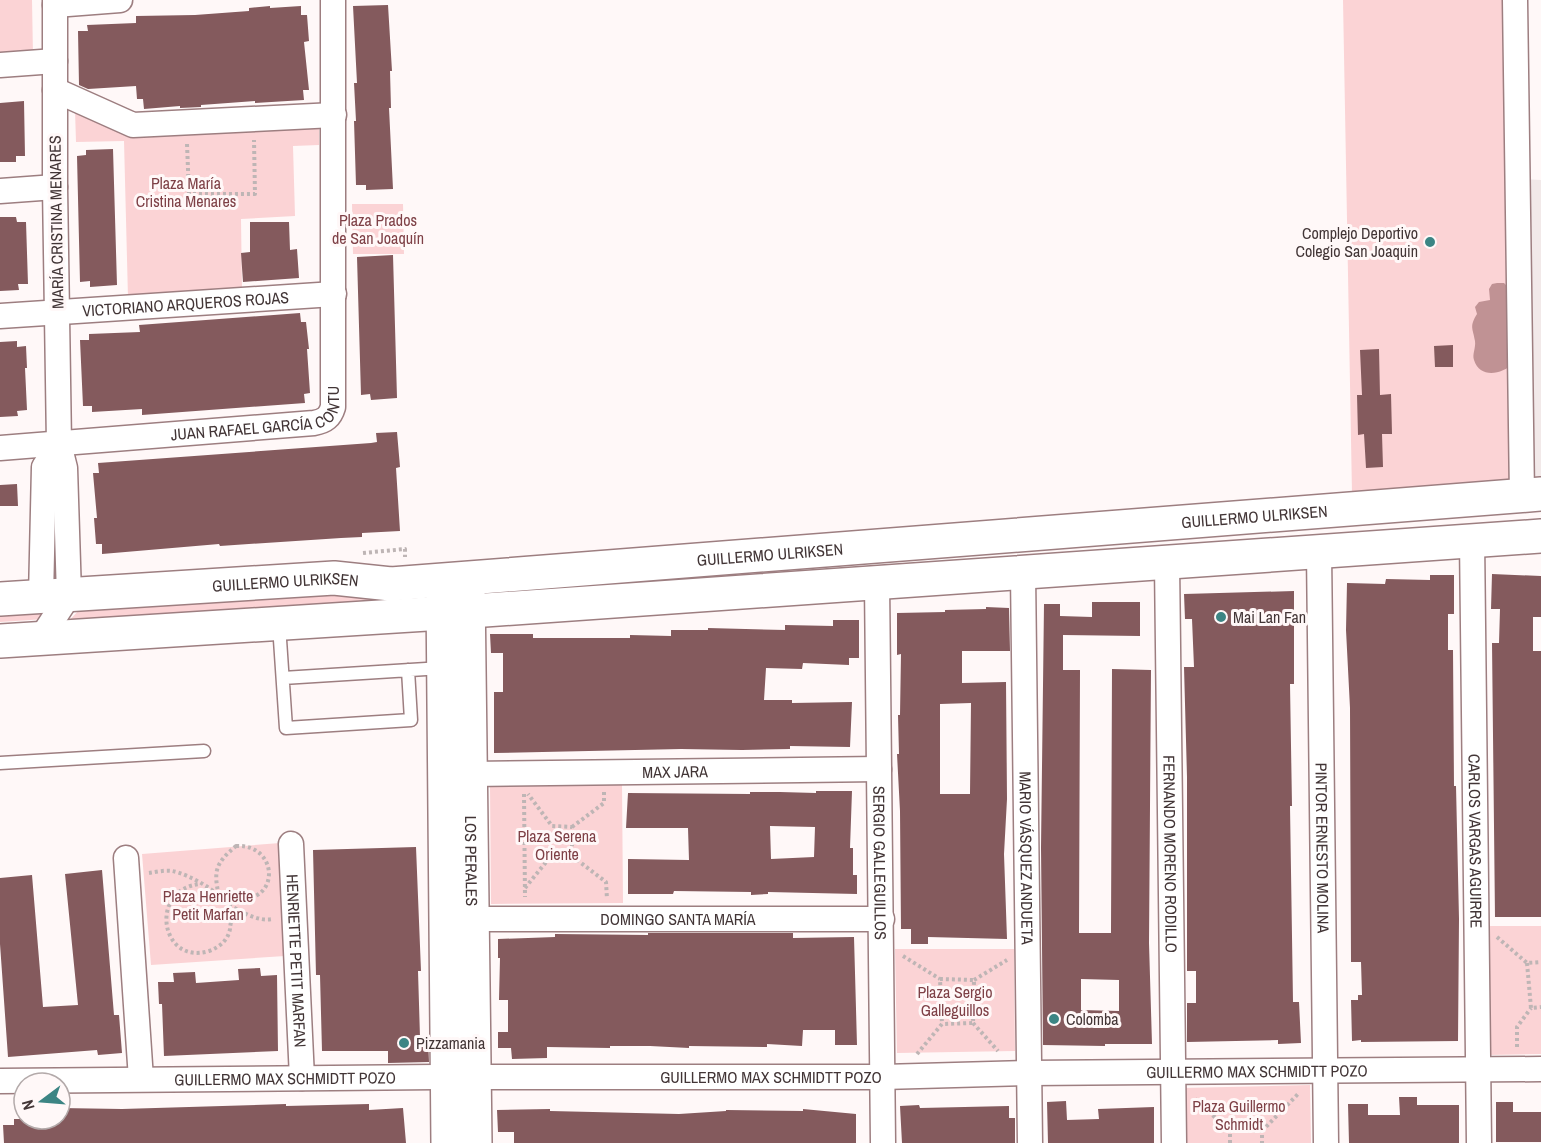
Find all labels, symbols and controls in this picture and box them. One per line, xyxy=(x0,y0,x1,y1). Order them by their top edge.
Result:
street label: MARÍA CRISTINA MENARES xyxy=(43,135,69,309)
park label: Plaza María Cristina Menares xyxy=(136,172,236,212)
park label: Plaza Prados de San Joaquín xyxy=(332,209,424,249)
place label: Complejo Deportivo Colegio San Joaquin xyxy=(1295,222,1418,262)
marker: Complejo Deportivo Colegio San Joaquin xyxy=(1423,235,1437,249)
street label: VICTORIANO ARQUEROS ROJAS xyxy=(82,286,290,322)
street label: JUAN RAFAEL GARCÍA CONTU xyxy=(170,386,345,445)
street label: GUILLERMO ULRIKSEN xyxy=(1180,500,1328,533)
street label: GUILLERMO ULRIKSEN xyxy=(696,538,844,571)
street label: GUILLERMO ULRIKSEN xyxy=(212,567,360,597)
place label: Mai Lan Fan xyxy=(1233,606,1306,628)
marker: Mai Lan Fan xyxy=(1214,610,1228,624)
street label: CARLOS VARGAS AGUIRRE xyxy=(1463,754,1488,928)
street label: FERNANDO MORENO RODILLO xyxy=(1158,755,1183,953)
street label: MAX JARA xyxy=(642,760,708,783)
street label: PINTOR ERNESTO MOLINA xyxy=(1310,763,1335,934)
street label: MARIO VÁSQUEZ ANDUETA xyxy=(1014,771,1039,945)
street label: SERGIO GALLEGUILLOS xyxy=(868,786,892,940)
street label: LOS PERALES xyxy=(460,816,483,907)
park label: Plaza Serena Oriente xyxy=(518,825,597,865)
street label: HENRIETTE PETIT MARFAN xyxy=(281,874,312,1048)
park label: Plaza Henriette Petit Marfan xyxy=(163,885,253,925)
street label: DOMINGO SANTA MARÍA xyxy=(600,908,756,930)
park label: Plaza Sergio Galleguillos xyxy=(917,981,993,1021)
place label: Colomba xyxy=(1066,1008,1119,1030)
marker: Colomba xyxy=(1047,1012,1061,1026)
place label: Pizzamania xyxy=(416,1032,486,1054)
marker: Pizzamania xyxy=(397,1036,411,1050)
street label: GUILLERMO MAX SCHMIDTT POZO xyxy=(1146,1059,1368,1083)
street label: GUILLERMO MAX SCHMIDTT POZO xyxy=(174,1066,396,1090)
street label: GUILLERMO MAX SCHMIDTT POZO xyxy=(660,1066,882,1088)
north arrow xyxy=(12,1071,72,1131)
park label: Plaza Guillermo Schmidt xyxy=(1192,1095,1286,1135)
text: N xyxy=(16,1098,39,1113)

